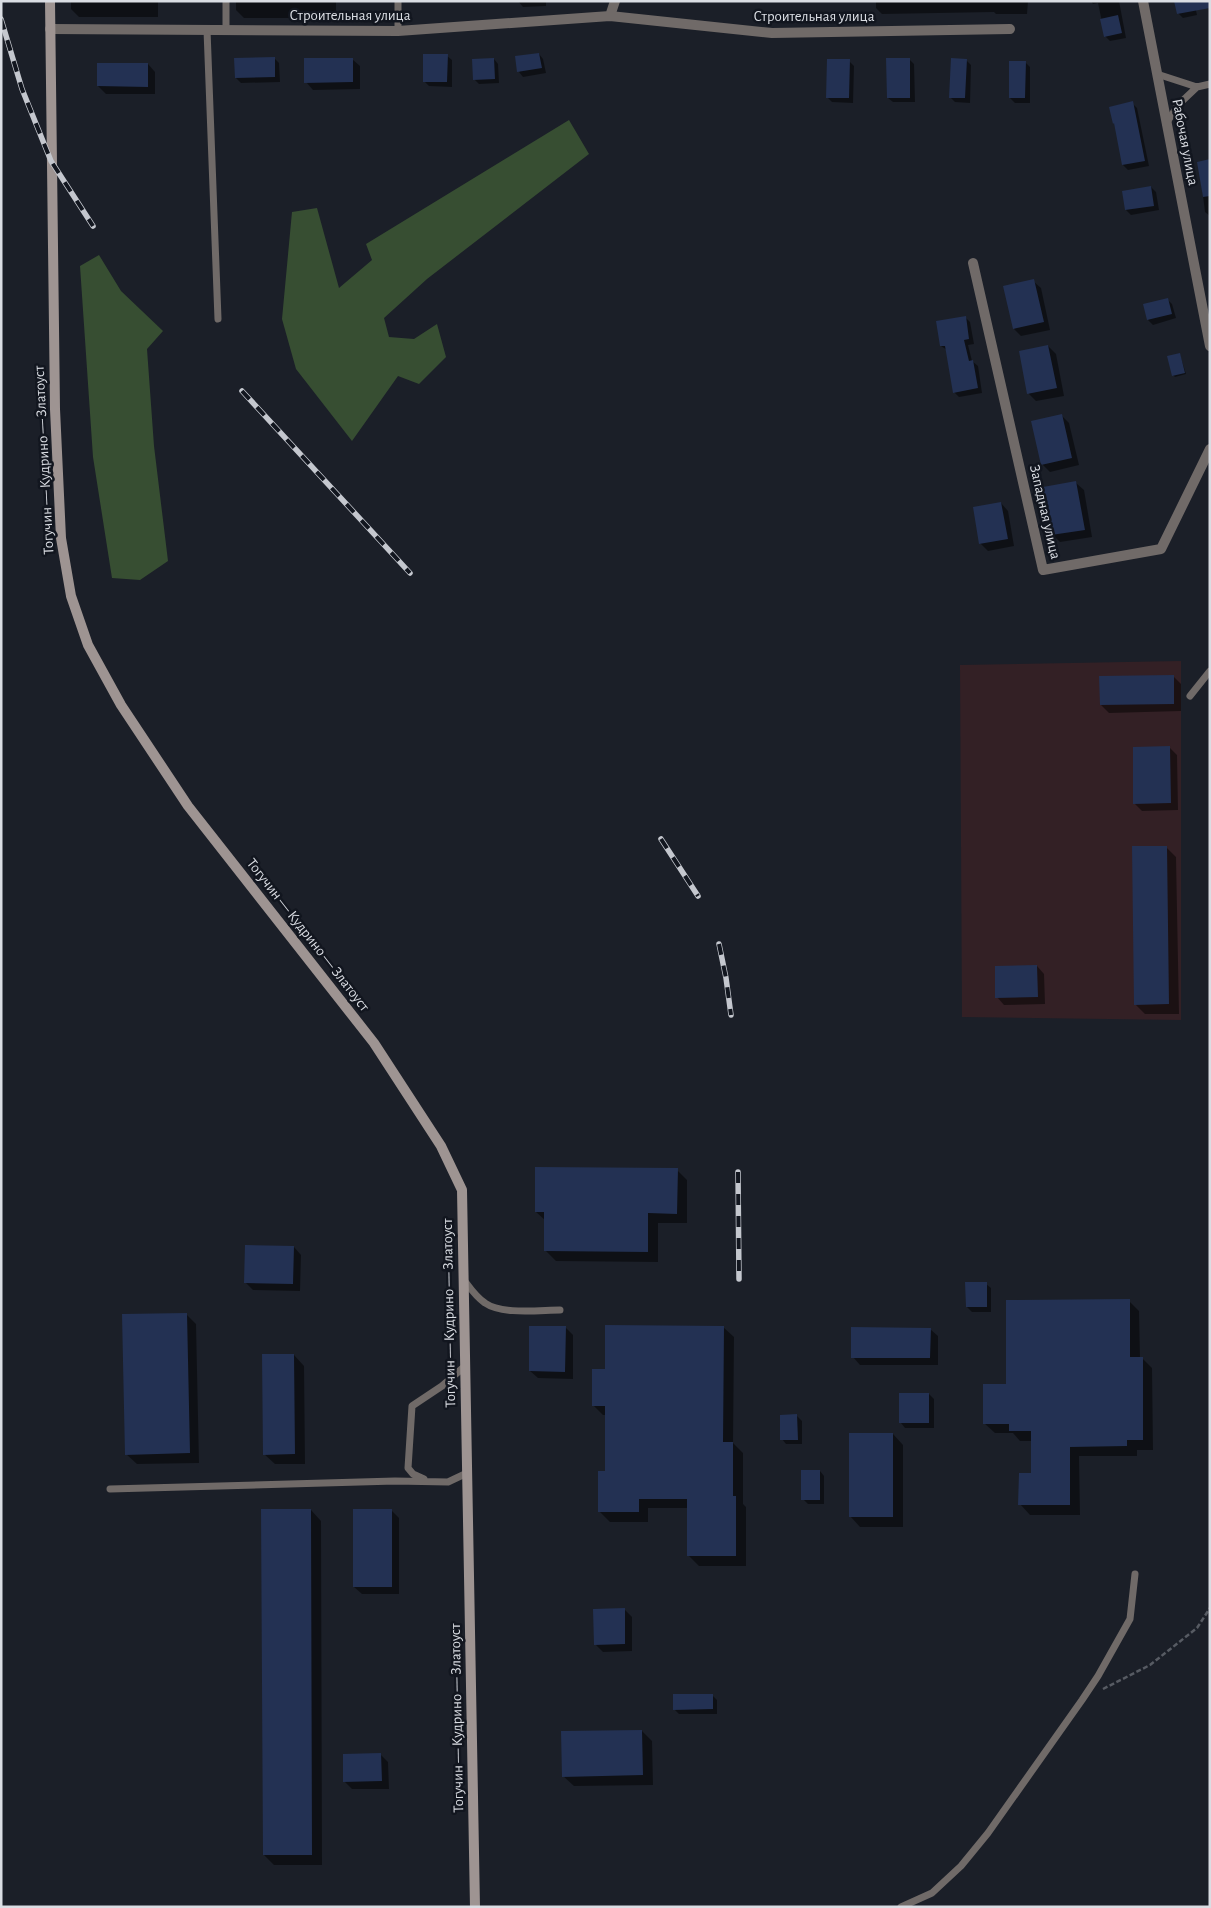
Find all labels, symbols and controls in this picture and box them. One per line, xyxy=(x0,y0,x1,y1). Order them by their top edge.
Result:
street label: Строительная улица xyxy=(289,8,411,23)
street label: Строительная улица xyxy=(753,9,875,24)
street label: Рабочая улица xyxy=(1169,97,1201,187)
street label: Тогучин — Кудрино — Златоуст xyxy=(32,365,56,555)
street label: Западная улица xyxy=(1027,463,1063,561)
street label: Тогучин — Кудрино — Златоуст xyxy=(244,856,372,1015)
street label: Тогучин — Кудрино — Златоуст xyxy=(440,1218,458,1408)
street label: Тогучин — Кудрино — Златоуст xyxy=(448,1623,466,1813)

